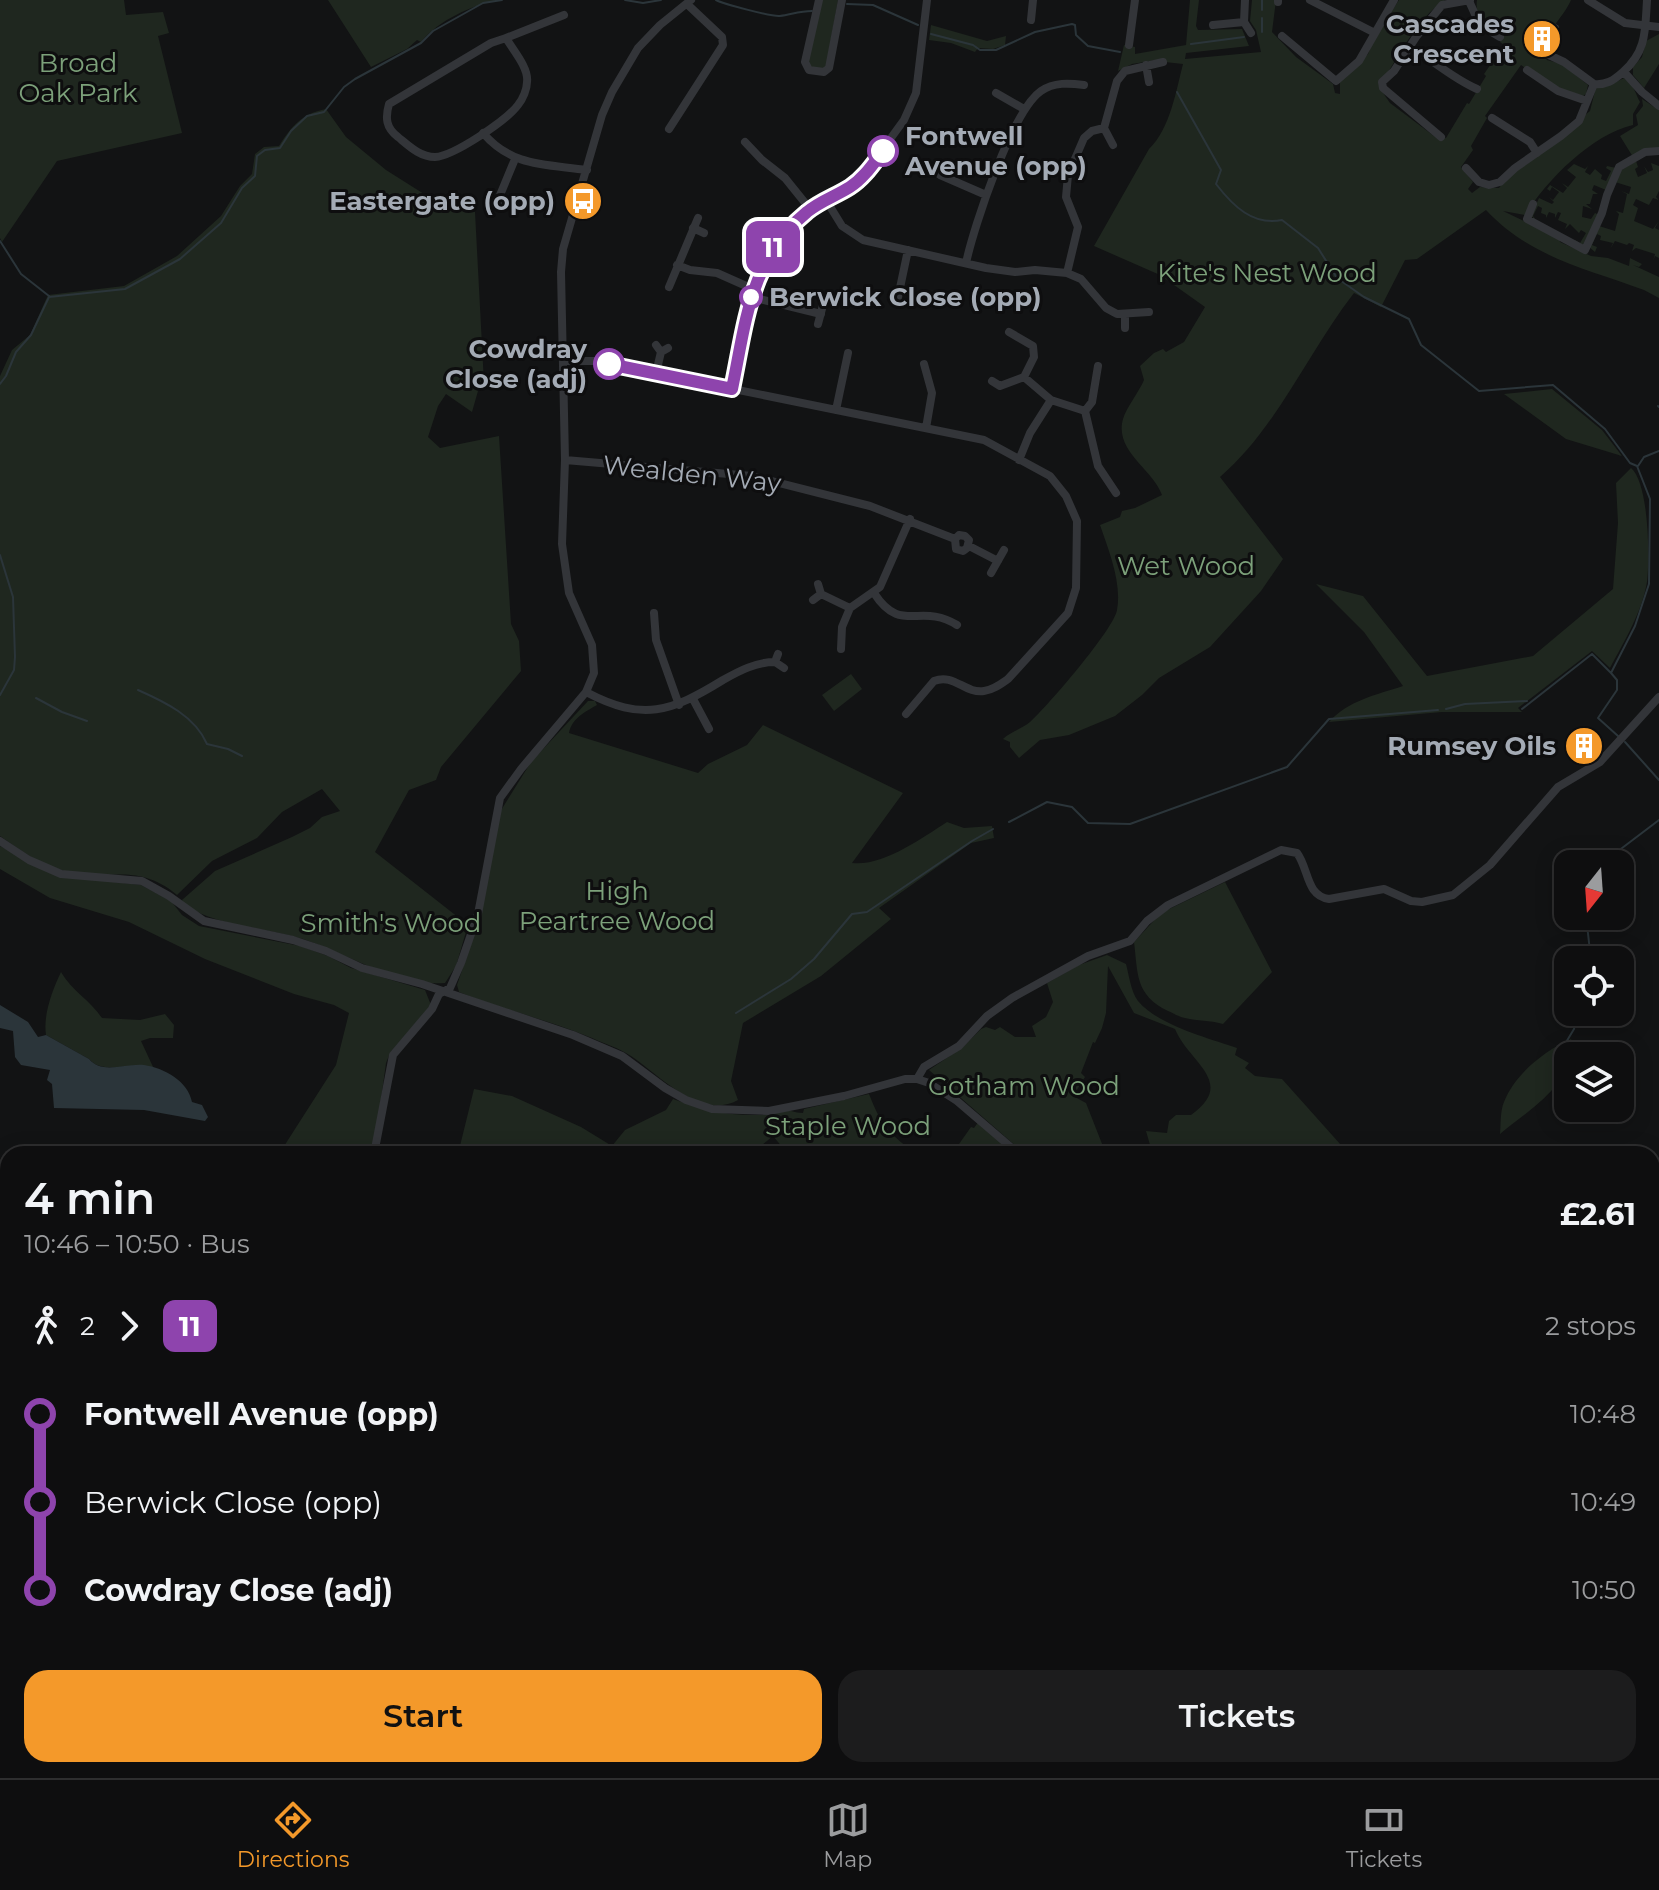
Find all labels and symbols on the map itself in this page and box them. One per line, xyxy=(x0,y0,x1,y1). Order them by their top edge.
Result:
place label: Cascades Crescent xyxy=(1386,8,1514,70)
building icon: Cascades Crescent xyxy=(1521,18,1563,60)
park label: Broad Oak Park xyxy=(19,47,138,109)
place label: Fontwell Avenue (opp) xyxy=(904,120,1087,182)
marker: Fontwell Avenue (opp) xyxy=(868,136,898,166)
bus stop icon: Eastergate (opp) xyxy=(562,180,604,222)
place label: Eastergate (opp) xyxy=(329,185,555,217)
line badge: 11 xyxy=(737,221,809,273)
park label: Kite's Nest Wood xyxy=(1157,257,1377,289)
place label: Berwick Close (opp) xyxy=(769,281,1042,313)
marker: Berwick Close (opp) xyxy=(740,286,762,308)
place label: Cowdray Close (adj) xyxy=(445,333,587,395)
marker: Cowdray Close (adj) xyxy=(594,349,624,379)
street label: Wealden Way xyxy=(601,449,784,499)
park label: Wet Wood xyxy=(1117,550,1255,582)
building icon: Rumsey Oils xyxy=(1563,725,1605,767)
place label: Rumsey Oils xyxy=(1387,730,1556,762)
north arrow xyxy=(1554,850,1634,930)
park label: High Peartree Wood xyxy=(519,875,715,937)
park label: Smith's Wood xyxy=(301,907,481,939)
park label: Gotham Wood xyxy=(928,1070,1120,1102)
park label: Staple Wood xyxy=(765,1110,931,1142)

